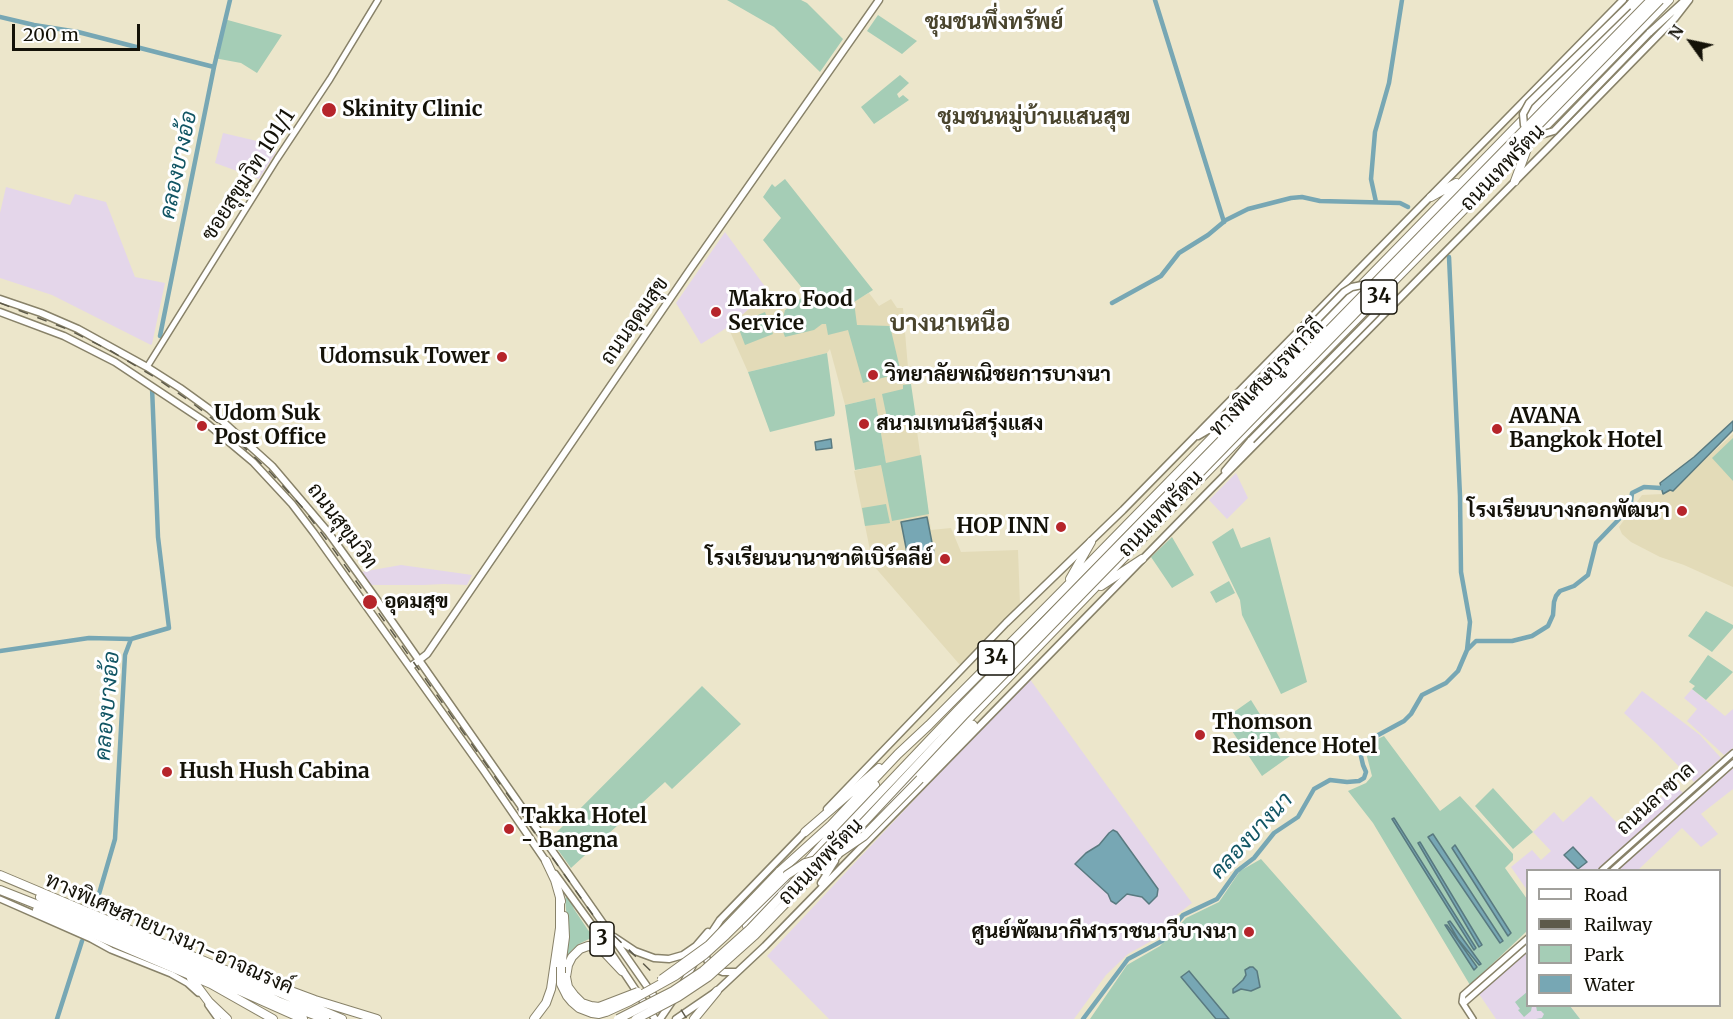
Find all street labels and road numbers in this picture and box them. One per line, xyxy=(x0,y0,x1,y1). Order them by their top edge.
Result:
street label: ซอยสุขุมวิท 101/1 xyxy=(197,104,301,246)
street label: ถนนเทพรัตน xyxy=(1455,119,1551,217)
street label: ถนนอุดมสุข xyxy=(596,272,674,370)
road number: 34 xyxy=(1361,280,1397,314)
street label: ทางพิเศษบูรพาวิถี xyxy=(1204,314,1330,442)
street label: ถนนเทพรัตน xyxy=(1113,465,1209,563)
street label: ถนนสุขุมวิท xyxy=(302,478,382,574)
road number: 34 xyxy=(978,641,1014,675)
street label: ถนนลาซาล xyxy=(1612,757,1700,841)
street label: ถนนเทพรัตน xyxy=(773,813,869,911)
street label: ทางพิเศษสายบางนา-อาจณรงค์ xyxy=(41,868,297,1000)
road number: 3 xyxy=(590,922,614,956)

